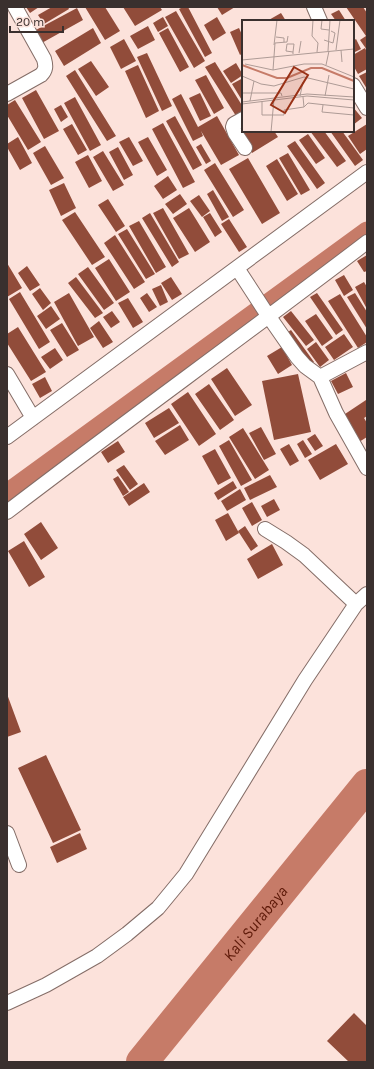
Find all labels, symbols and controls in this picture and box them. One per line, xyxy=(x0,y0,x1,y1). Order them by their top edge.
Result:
scale bar xyxy=(10,8,63,34)
text: 20 m xyxy=(16,15,44,29)
inset map xyxy=(242,20,354,132)
water label: Kali Surabaya xyxy=(219,882,291,965)

